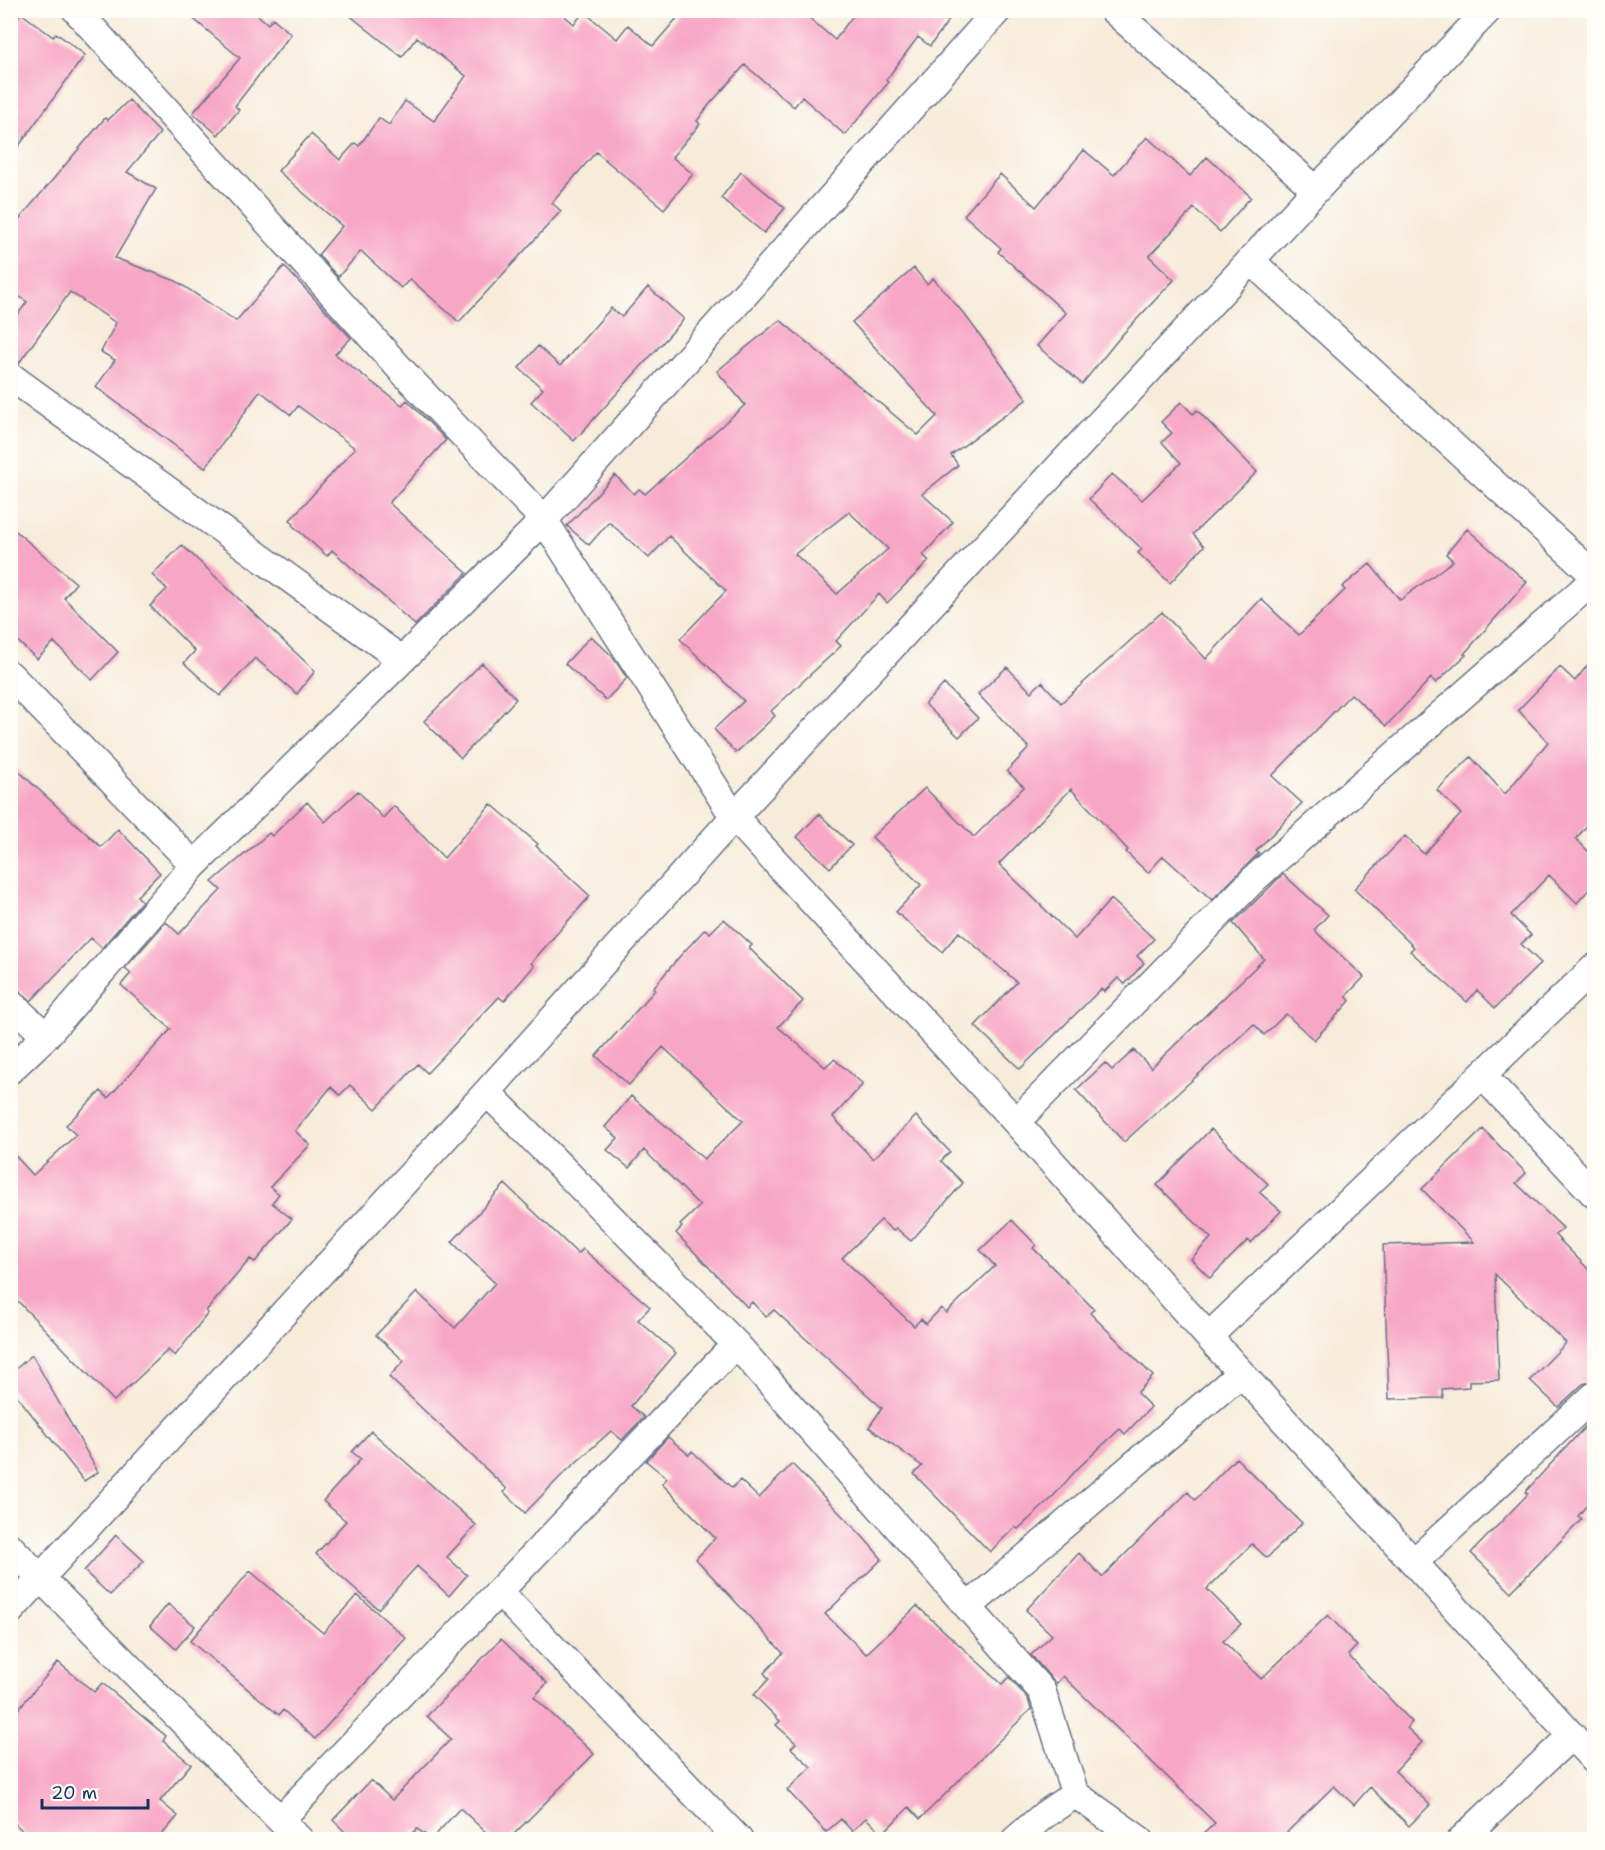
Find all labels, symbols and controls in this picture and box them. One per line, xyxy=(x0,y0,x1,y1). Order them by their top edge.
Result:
scale bar xyxy=(42,1772,148,1810)
text: 20 m xyxy=(51,1781,97,1805)

